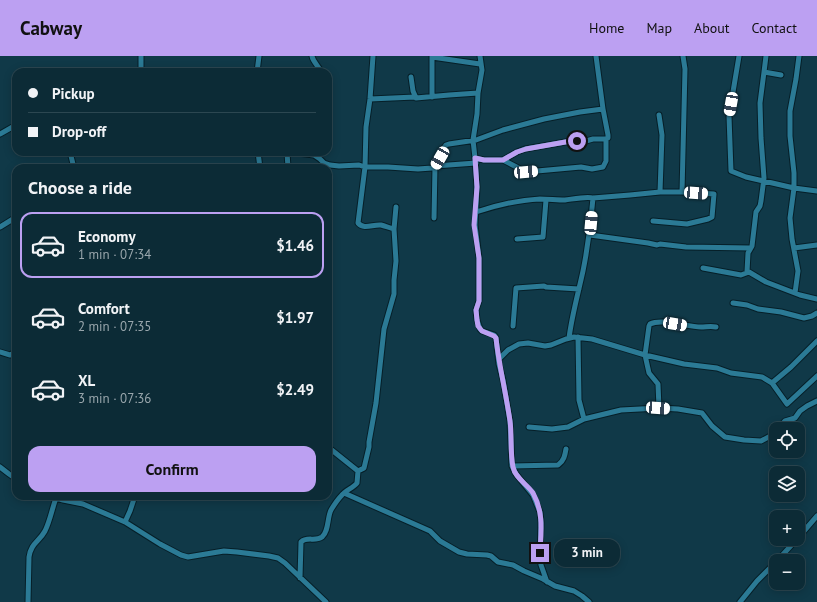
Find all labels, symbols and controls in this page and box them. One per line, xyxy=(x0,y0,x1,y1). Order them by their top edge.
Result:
text: Cabway xyxy=(20,16,82,40)
text: Home xyxy=(589,19,624,37)
text: Map xyxy=(646,19,672,37)
text: About xyxy=(694,19,730,37)
text: Contact xyxy=(752,19,797,37)
text: Pickup xyxy=(52,84,95,103)
car xyxy=(723,91,739,117)
text: Drop-off xyxy=(52,122,106,141)
route start xyxy=(568,132,586,150)
car xyxy=(429,145,451,171)
car xyxy=(514,165,538,179)
text: Choose a ride xyxy=(28,176,132,199)
car xyxy=(684,186,708,200)
car xyxy=(584,211,598,235)
icon: car xyxy=(30,227,66,263)
text: Economy xyxy=(78,227,136,246)
text: $1.46 xyxy=(276,236,314,255)
text: 1 min · 07:34 xyxy=(78,246,151,263)
icon: car xyxy=(30,299,66,335)
text: Comfort xyxy=(78,299,130,318)
text: $1.97 xyxy=(276,308,314,327)
car xyxy=(662,316,688,332)
text: 2 min · 07:35 xyxy=(78,318,151,335)
icon: car xyxy=(30,371,66,407)
text: XL xyxy=(78,371,95,390)
text: $2.49 xyxy=(276,380,314,399)
text: 3 min · 07:36 xyxy=(78,390,151,407)
car xyxy=(646,401,670,415)
map controls xyxy=(769,422,805,590)
button: locate xyxy=(769,422,805,458)
button: Confirm xyxy=(28,446,316,492)
button: layers xyxy=(769,466,805,502)
button: + xyxy=(769,510,805,546)
callout: 3 min xyxy=(554,539,620,567)
route end xyxy=(531,544,549,562)
text: 3 min xyxy=(571,544,603,561)
button: − xyxy=(769,554,805,590)

